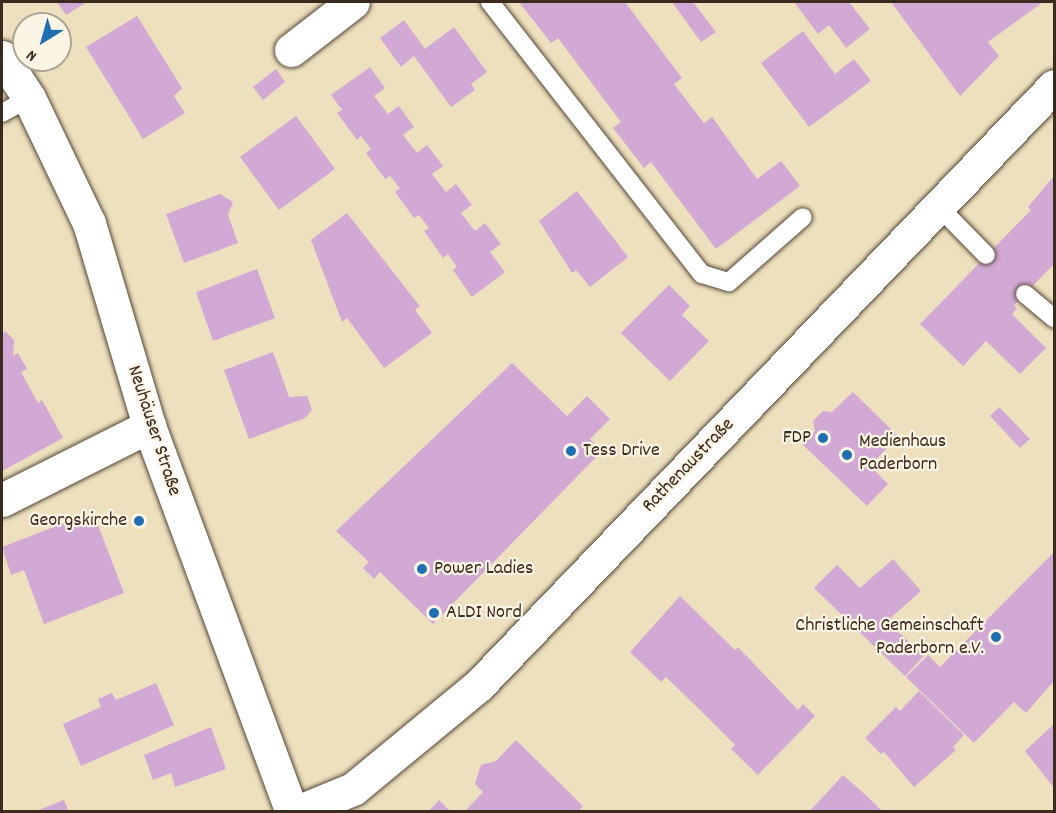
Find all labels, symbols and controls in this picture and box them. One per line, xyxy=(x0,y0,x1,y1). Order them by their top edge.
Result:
north arrow xyxy=(12,12,72,72)
text: N xyxy=(22,44,42,67)
street label: Neuhäuser Straße xyxy=(121,363,185,499)
street label: Rathenaustraße xyxy=(638,414,740,518)
place label: FDP xyxy=(783,426,811,450)
marker: FDP xyxy=(816,431,830,445)
place label: Medienhaus Paderborn xyxy=(859,431,946,478)
place label: Tess Drive xyxy=(583,439,660,463)
marker: Tess Drive xyxy=(564,444,578,458)
marker: Medienhaus Paderborn xyxy=(840,448,854,462)
place label: Georgskirche xyxy=(29,509,127,533)
marker: Georgskirche xyxy=(132,514,146,528)
place label: Power Ladies xyxy=(434,557,533,581)
marker: Power Ladies xyxy=(415,562,429,576)
place label: ALDI Nord xyxy=(446,601,522,625)
marker: ALDI Nord xyxy=(427,606,441,620)
place label: Christliche Gemeinschaft Paderborn e.V. xyxy=(795,614,984,661)
marker: Christliche Gemeinschaft Paderborn e.V. xyxy=(989,630,1003,644)

